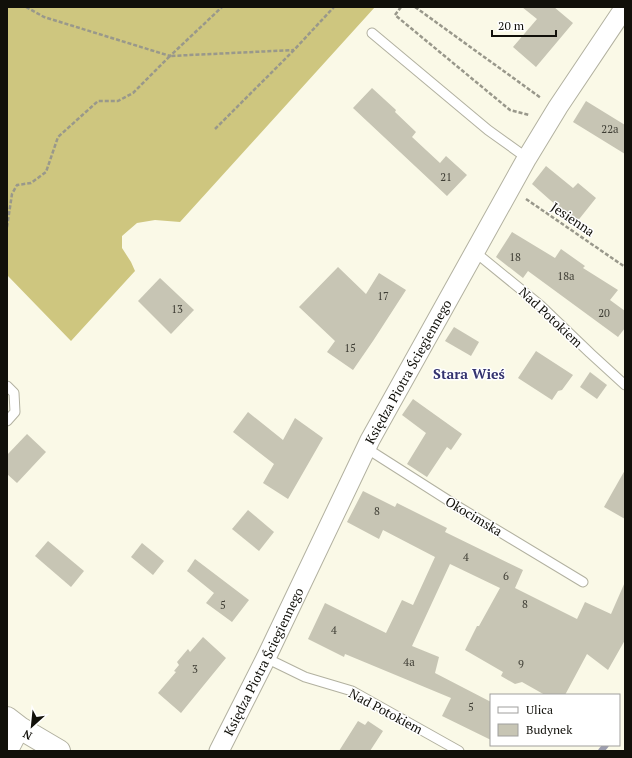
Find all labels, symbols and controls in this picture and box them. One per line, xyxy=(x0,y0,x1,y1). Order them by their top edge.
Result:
scale bar xyxy=(492,12,556,38)
text: 20 m xyxy=(498,18,525,33)
house number: 22a xyxy=(601,122,619,136)
house number: 21 xyxy=(440,170,452,184)
street label: Jesienna xyxy=(548,198,599,240)
house number: 18 xyxy=(509,250,521,264)
house number: 18a xyxy=(557,269,575,283)
street label: Nad Potokiem xyxy=(515,283,587,351)
house number: 17 xyxy=(377,289,389,303)
street label: Księdza Piotra Ściegiennego xyxy=(361,296,456,447)
house number: 13 xyxy=(171,302,183,316)
house number: 20 xyxy=(598,306,610,320)
house number: 15 xyxy=(344,341,356,355)
district label: Stara Wieś xyxy=(433,364,505,383)
street label: Okocimska xyxy=(442,492,506,540)
house number: 8 xyxy=(374,504,380,518)
house number: 4 xyxy=(463,550,469,564)
house number: 6 xyxy=(503,569,509,583)
street label: Księdza Piotra Ściegiennego xyxy=(219,584,307,739)
house number: 8 xyxy=(522,597,528,611)
house number: 5 xyxy=(220,598,226,612)
house number: 4 xyxy=(331,623,337,637)
house number: 4a xyxy=(403,655,415,669)
house number: 9 xyxy=(518,657,524,671)
house number: 3 xyxy=(192,662,198,676)
street label: Nad Potokiem xyxy=(346,684,426,738)
legend xyxy=(490,694,620,746)
house number: 5 xyxy=(468,700,474,714)
text: Ulica xyxy=(526,702,553,717)
north arrow xyxy=(12,706,52,746)
text: Budynek xyxy=(526,722,573,737)
text: N xyxy=(20,726,34,743)

